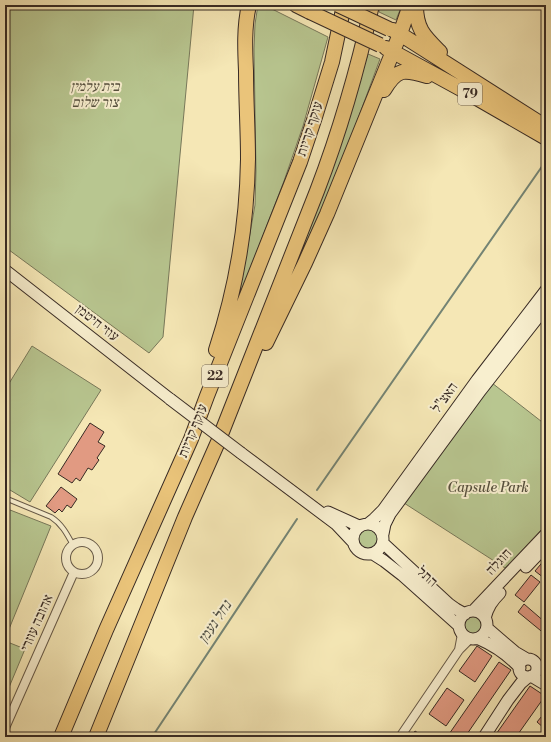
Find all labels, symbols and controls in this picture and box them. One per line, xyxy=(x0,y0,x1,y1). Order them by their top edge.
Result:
park label: בית עלמין צור שלום xyxy=(70,78,121,112)
road number: 79 xyxy=(458,83,482,105)
street label: עוקף קריות xyxy=(293,99,327,159)
street label: עוזי חיטמן xyxy=(72,300,123,346)
road number: 22 xyxy=(202,365,228,387)
street label: האצ"ל xyxy=(428,379,462,417)
street label: עוקף קריות xyxy=(174,401,212,460)
park label: Capsule Park xyxy=(447,479,529,497)
street label: חוגלה xyxy=(482,545,516,579)
street label: התל xyxy=(413,563,441,591)
street label: אהובה עוזרי xyxy=(17,592,57,654)
water label: נחל נעמן xyxy=(194,596,237,647)

